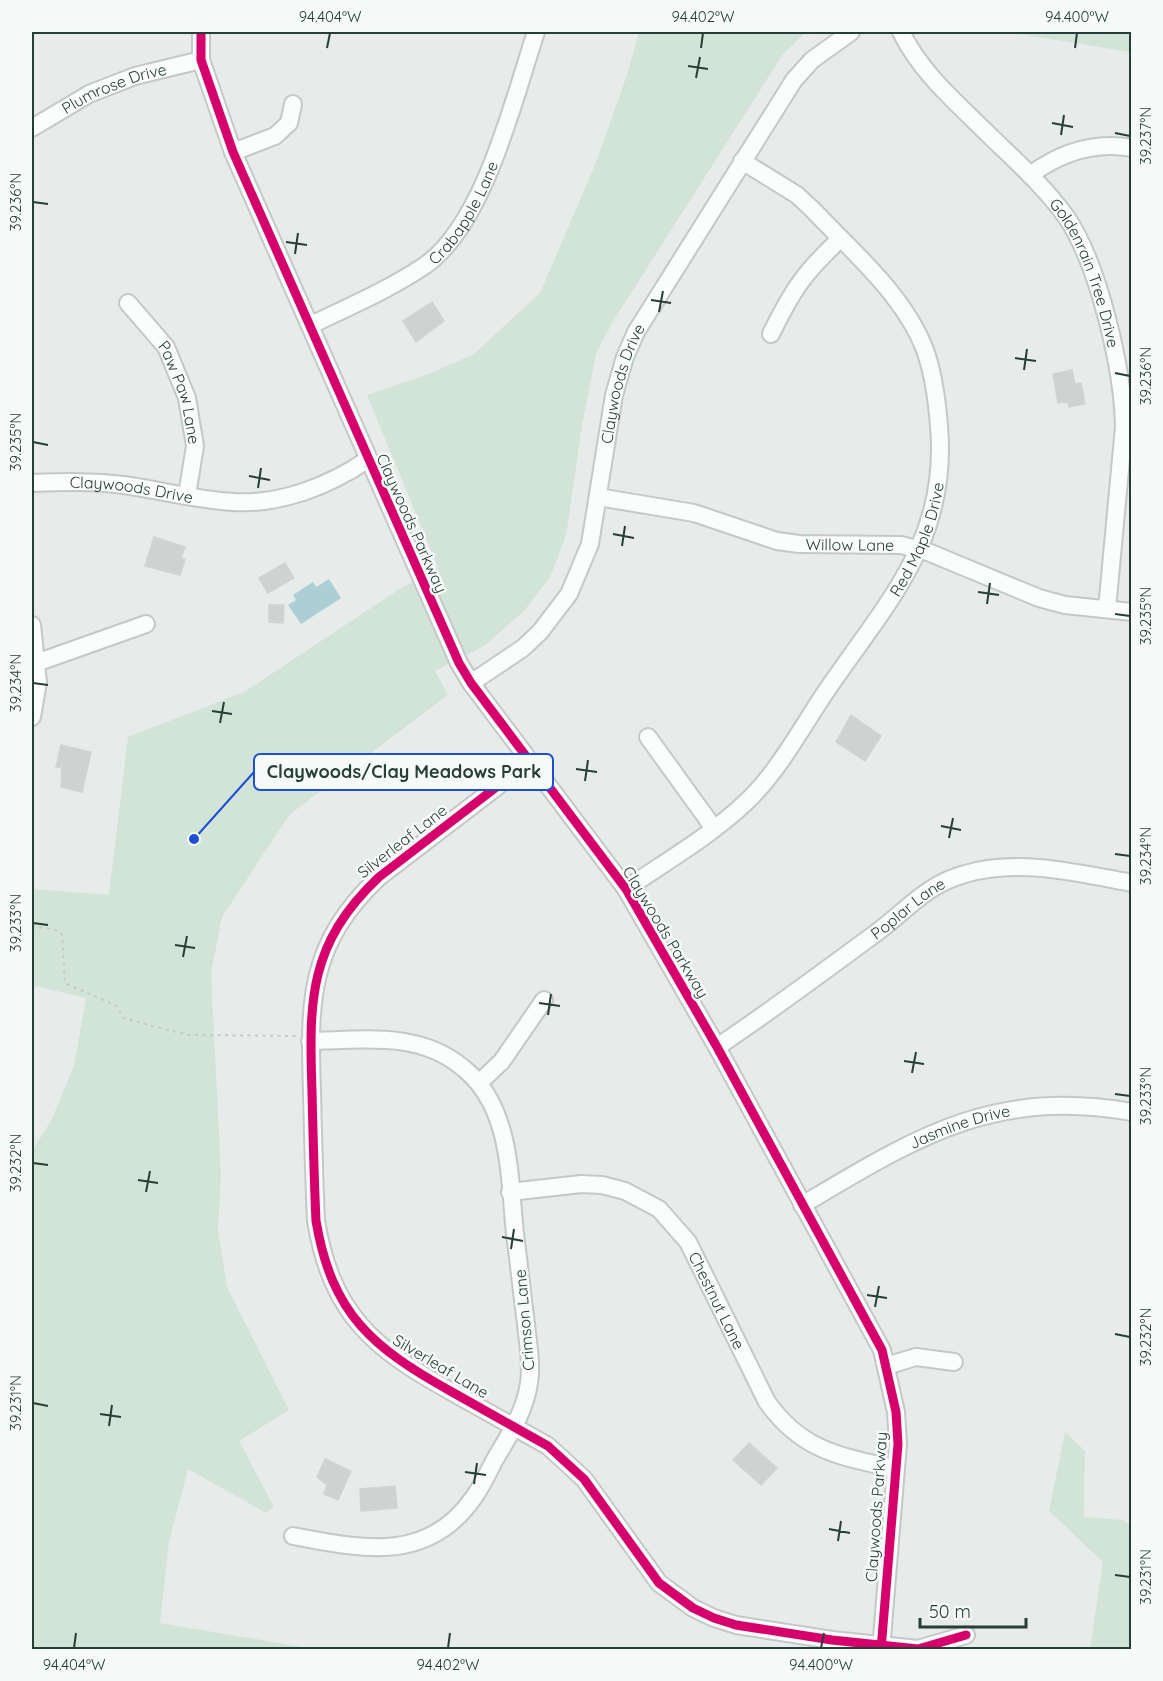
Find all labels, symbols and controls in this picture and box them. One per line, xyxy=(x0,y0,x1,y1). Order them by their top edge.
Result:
text: 94.404°W xyxy=(299,7,362,26)
text: 94.402°W xyxy=(671,7,735,26)
text: 94.400°W xyxy=(1045,7,1109,26)
street label: Plumrose Drive xyxy=(58,59,169,118)
text: 39.237°N xyxy=(1136,107,1155,165)
street label: Crabapple Lane xyxy=(424,158,502,269)
text: 39.236°N xyxy=(6,173,25,231)
street label: Goldenrain Tree Drive xyxy=(1045,194,1124,349)
street label: Claywoods Drive xyxy=(596,320,649,445)
street label: Paw Paw Lane xyxy=(155,336,205,445)
text: 39.236°N xyxy=(1136,347,1155,405)
text: 39.235°N xyxy=(6,413,25,471)
street label: Claywoods Parkway xyxy=(372,450,452,596)
street label: Claywoods Drive xyxy=(70,472,195,507)
street label: Red Maple Drive xyxy=(885,481,948,600)
street label: Willow Lane xyxy=(805,534,894,555)
text: 39.235°N xyxy=(1136,587,1155,645)
text: 39.234°N xyxy=(6,654,25,712)
callout: Claywoods/Clay Meadows Park xyxy=(254,754,553,790)
text: Claywoods/Clay Meadows Park xyxy=(267,760,541,783)
street label: Silverleaf Lane xyxy=(353,800,451,882)
text: 39.234°N xyxy=(1136,827,1155,885)
street label: Claywoods Parkway xyxy=(619,862,713,1002)
street label: Poplar Lane xyxy=(867,873,948,944)
text: 39.233°N xyxy=(6,894,25,952)
text: 39.233°N xyxy=(1136,1067,1155,1125)
street label: Jasmine Drive xyxy=(906,1100,1012,1153)
text: 39.232°N xyxy=(6,1134,25,1192)
street label: Chestnut Lane xyxy=(684,1249,749,1353)
street label: Crimson Lane xyxy=(510,1268,538,1372)
text: 39.232°N xyxy=(1136,1308,1155,1366)
street label: Silverleaf Lane xyxy=(389,1330,493,1402)
text: 39.231°N xyxy=(6,1375,25,1431)
street label: Claywoods Parkway xyxy=(861,1431,891,1583)
text: 39.231°N xyxy=(1136,1549,1155,1605)
scale bar xyxy=(920,1591,1026,1629)
text: 50 m xyxy=(929,1600,971,1623)
text: 94.404°W xyxy=(43,1655,106,1674)
text: 94.402°W xyxy=(416,1655,480,1674)
text: 94.400°W xyxy=(789,1655,853,1674)

